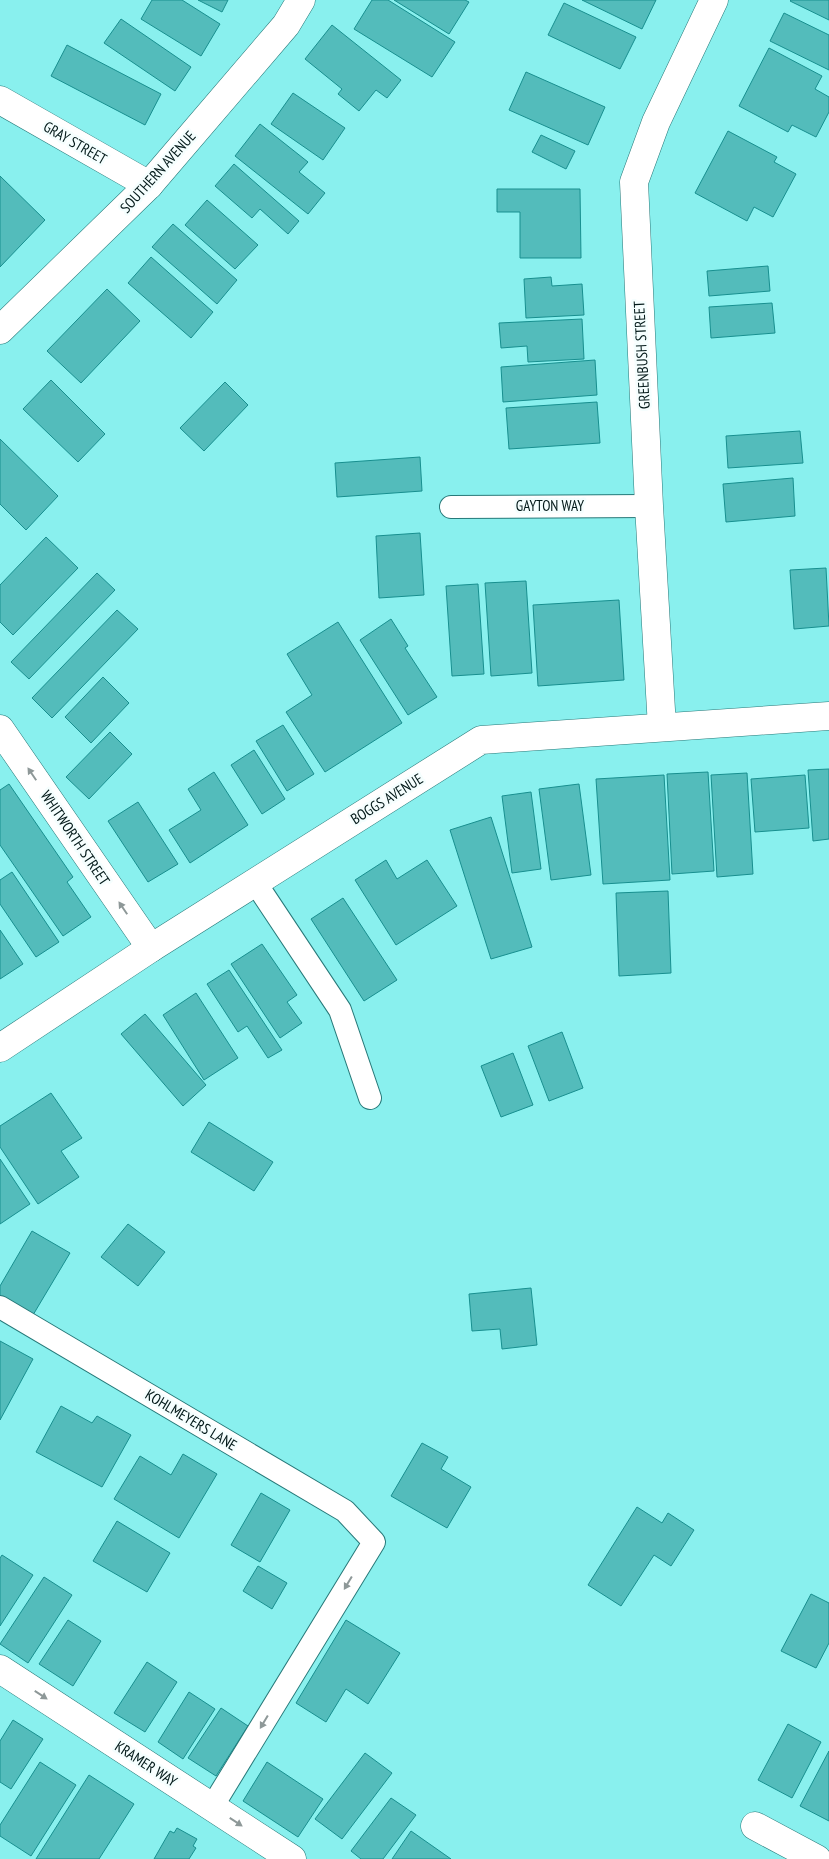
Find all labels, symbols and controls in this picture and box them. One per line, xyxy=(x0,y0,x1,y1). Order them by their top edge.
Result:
street label: GRAY STREET xyxy=(40,117,111,168)
street label: SOUTHERN AVENUE xyxy=(116,127,199,217)
street label: GREENBUSH STREET xyxy=(629,300,654,409)
street label: GAYTON WAY xyxy=(516,496,584,515)
one-way arrow xyxy=(27,767,36,780)
street label: BOGGS AVENUE xyxy=(347,769,426,828)
street label: WHITWORTH STREET xyxy=(37,787,114,889)
one-way arrow xyxy=(118,901,128,915)
street label: KOHLMEYERS LANE xyxy=(142,1385,241,1454)
one-way arrow xyxy=(344,1577,353,1590)
one-way arrow xyxy=(34,1690,48,1700)
one-way arrow xyxy=(259,1715,268,1728)
street label: KRAMER WAY xyxy=(112,1736,181,1791)
one-way arrow xyxy=(229,1817,242,1827)

